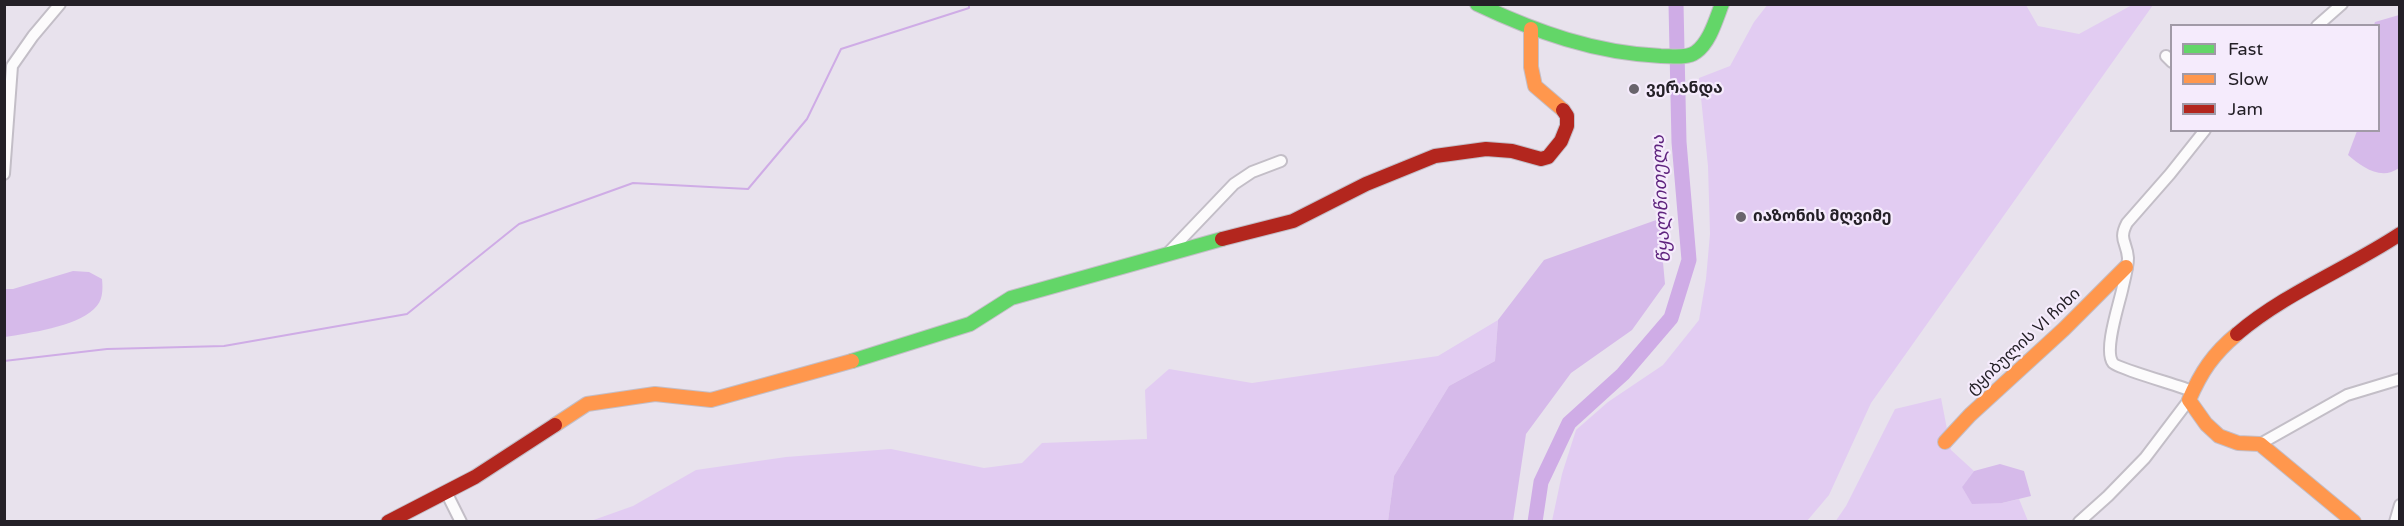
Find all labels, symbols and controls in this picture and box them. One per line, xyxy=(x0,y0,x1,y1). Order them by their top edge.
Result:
legend xyxy=(2170,24,2380,132)
text: Fast xyxy=(2228,38,2263,60)
text: Slow xyxy=(2228,68,2269,90)
place label: ვერანდა xyxy=(1646,79,1723,99)
marker: ვერანდა xyxy=(1627,82,1641,96)
text: Jam xyxy=(2228,98,2263,120)
water label: წყალწითელა xyxy=(1648,134,1676,264)
place label: იაზონის მღვიმე xyxy=(1753,207,1891,227)
marker: იაზონის მღვიმე xyxy=(1734,210,1748,224)
street label: ტყიბულის VI ჩიხი xyxy=(1963,284,2085,400)

